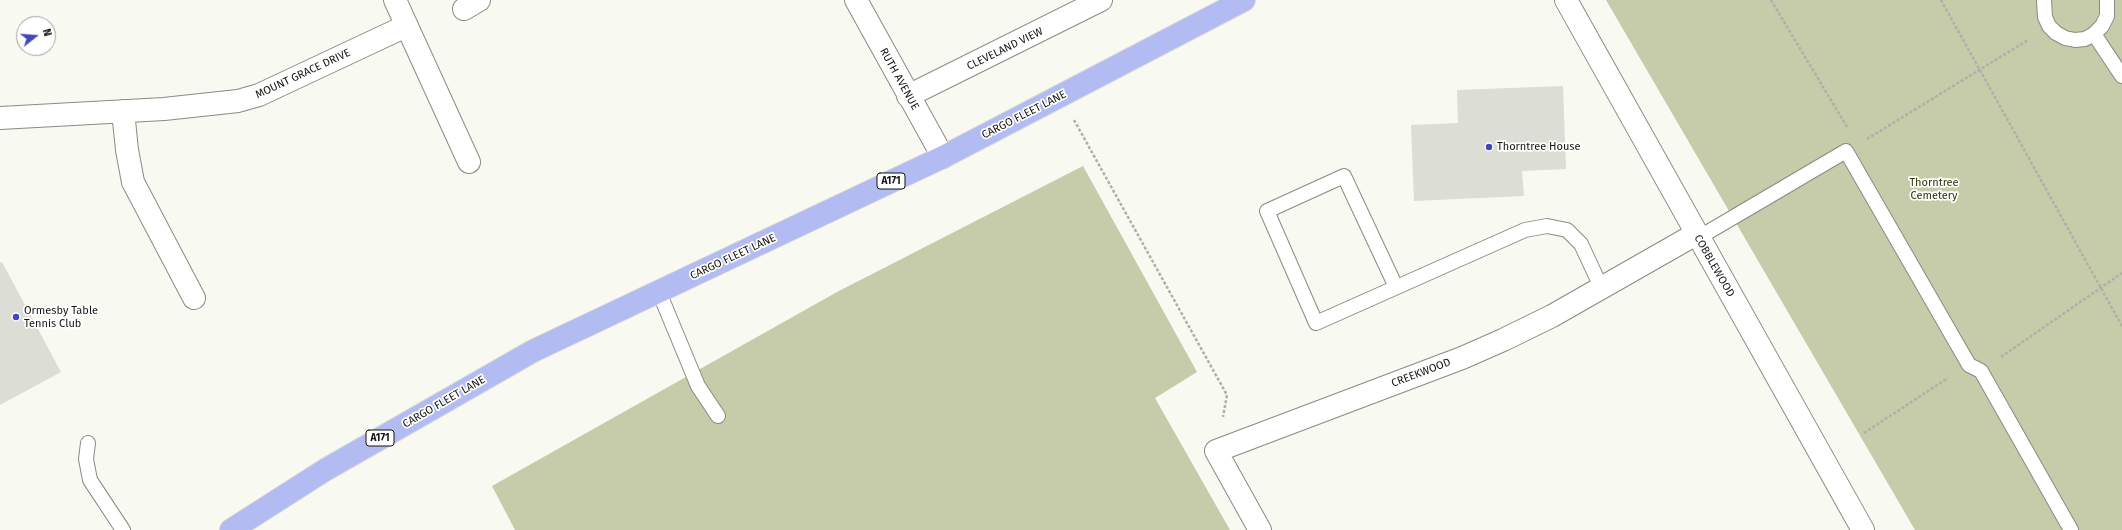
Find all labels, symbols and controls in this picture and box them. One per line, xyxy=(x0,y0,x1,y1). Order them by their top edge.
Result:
north arrow xyxy=(16,16,56,56)
street label: CLEVELAND VIEW xyxy=(965,25,1045,73)
text: N xyxy=(40,27,54,38)
street label: MOUNT GRACE DRIVE xyxy=(253,46,353,102)
street label: RUTH AVENUE xyxy=(877,46,921,112)
street label: CARGO FLEET LANE xyxy=(980,88,1068,142)
place label: Thorntree House xyxy=(1497,140,1580,154)
marker: Thorntree House xyxy=(1484,142,1494,152)
road number: A171 xyxy=(877,173,905,189)
park label: Thorntree Cemetery xyxy=(1909,176,1959,202)
street label: CARGO FLEET LANE xyxy=(688,231,778,283)
street label: COBBLEWOOD xyxy=(1691,233,1737,299)
place label: Ormesby Table Tennis Club xyxy=(24,304,98,330)
marker: Ormesby Table Tennis Club xyxy=(11,312,21,322)
street label: CREEKWOOD xyxy=(1389,356,1453,390)
street label: CARGO FLEET LANE xyxy=(400,373,488,431)
road number: A171 xyxy=(366,430,394,446)

